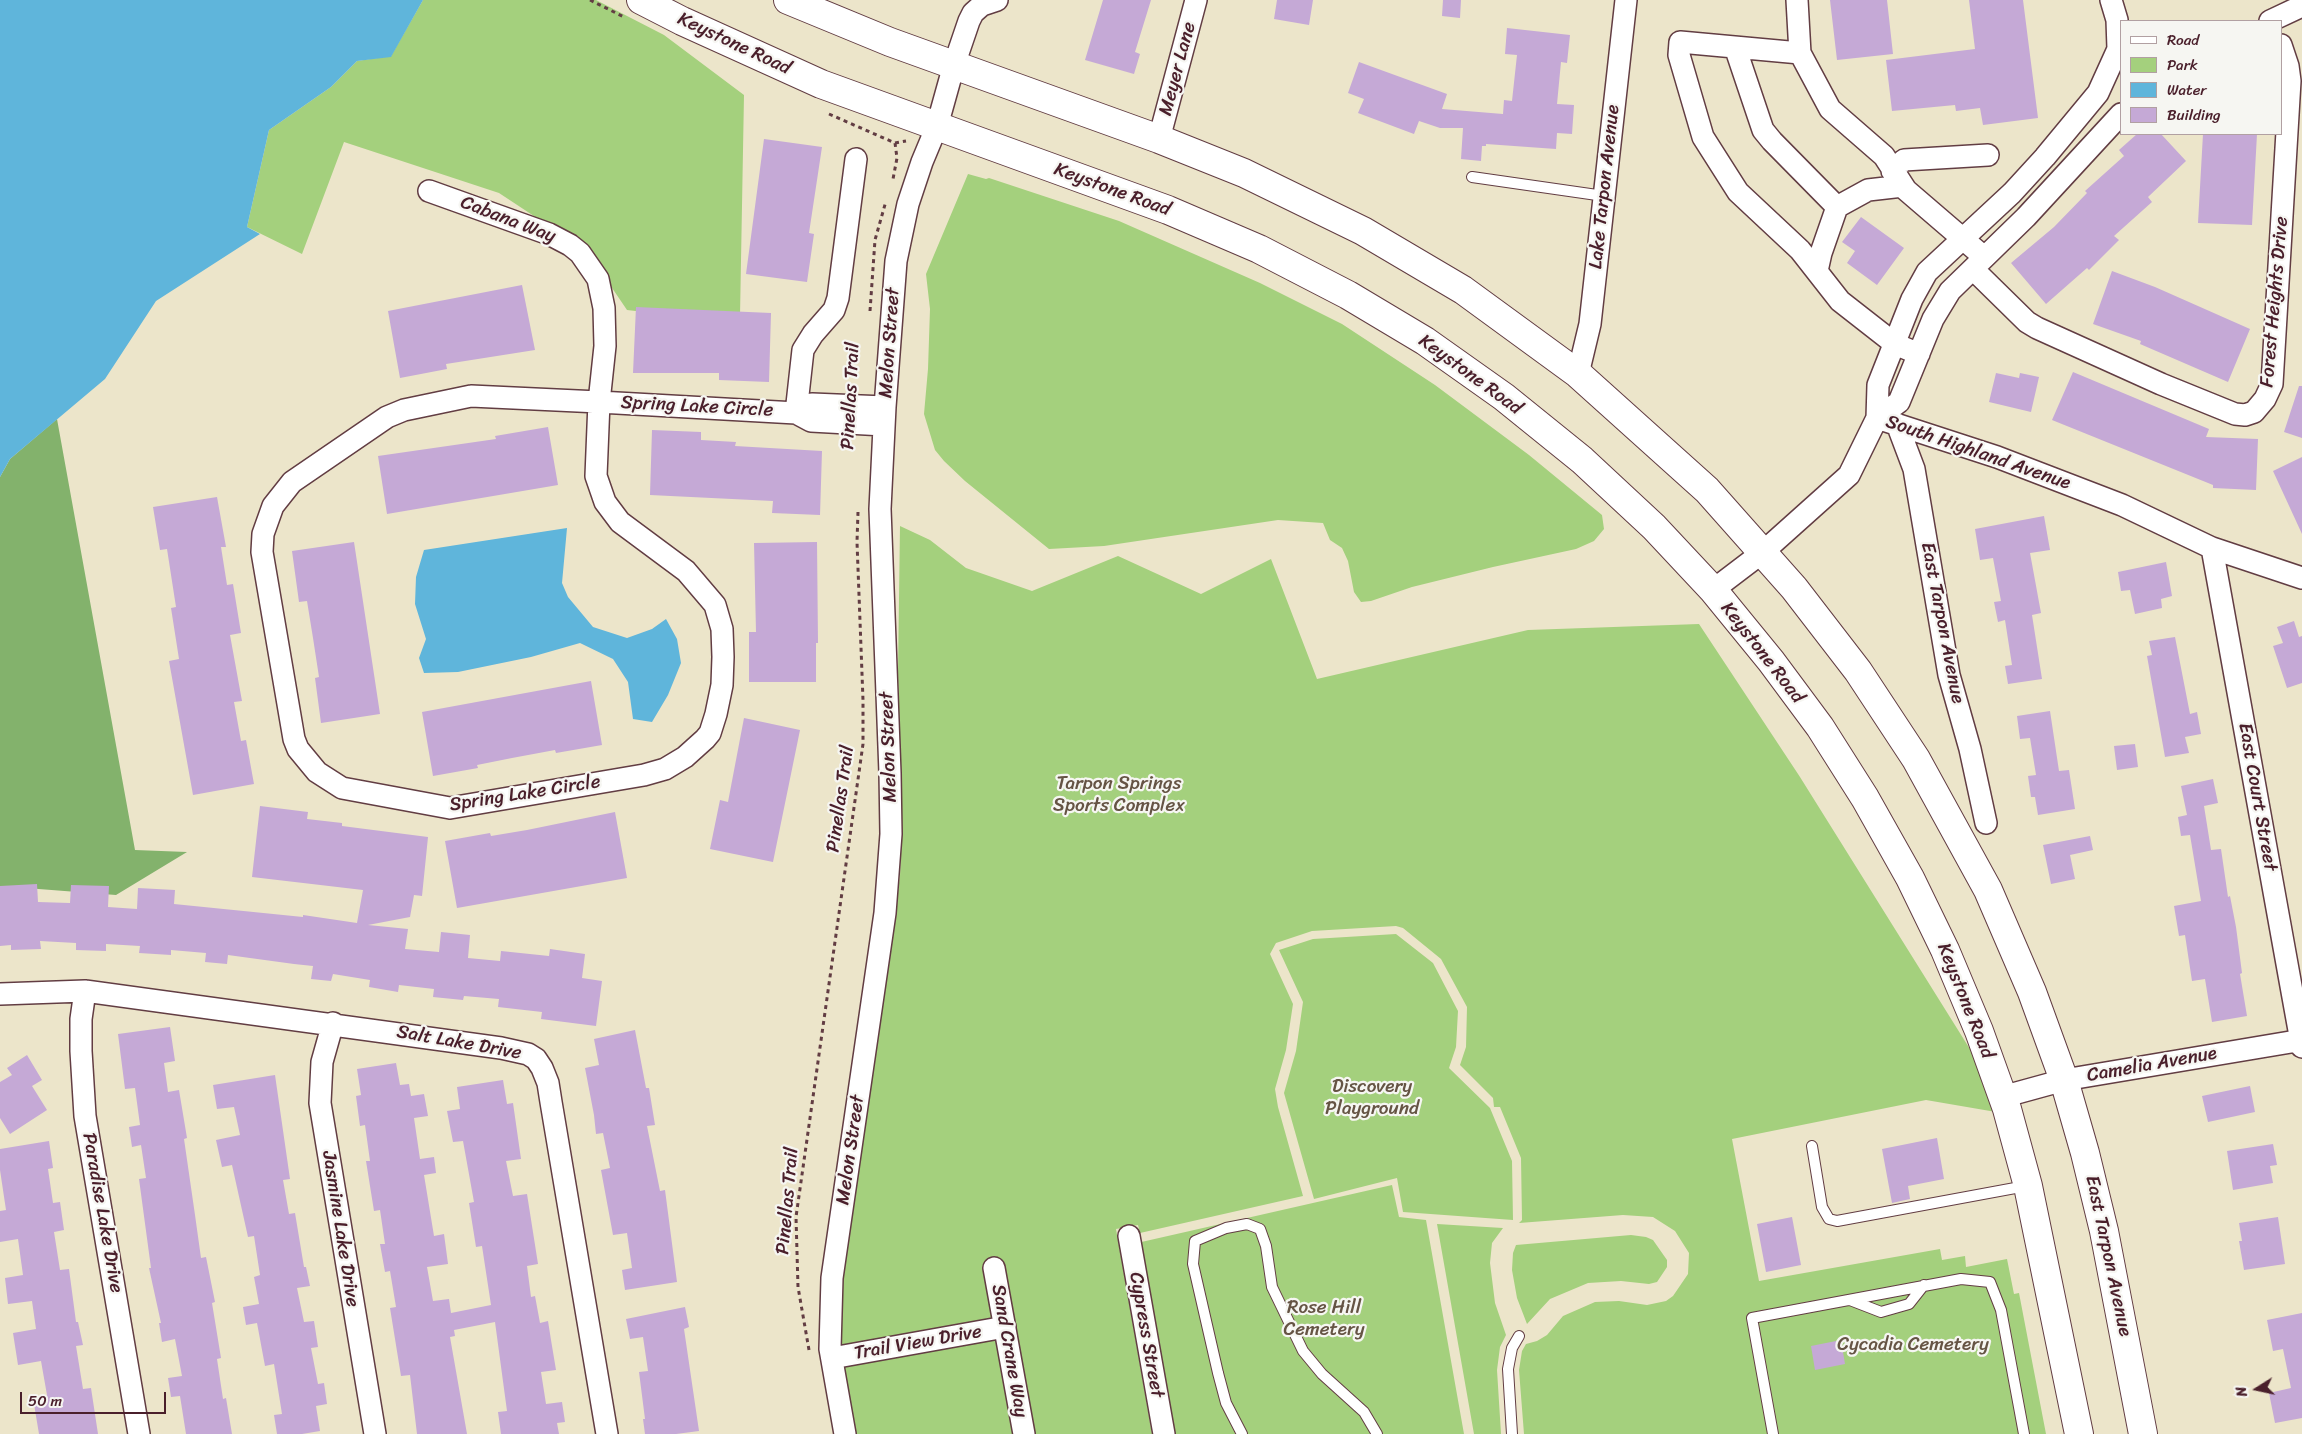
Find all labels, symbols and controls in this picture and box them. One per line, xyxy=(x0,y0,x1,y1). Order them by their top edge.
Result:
street label: Keystone Road xyxy=(674,8,794,80)
street label: Meyer Lane xyxy=(1155,20,1201,118)
legend xyxy=(2120,20,2282,135)
text: Road xyxy=(2167,27,2199,53)
text: Park xyxy=(2167,52,2198,78)
text: Water xyxy=(2167,77,2207,103)
text: Building xyxy=(2167,102,2221,128)
street label: Lake Tarpon Avenue xyxy=(1585,104,1625,270)
street label: Keystone Road xyxy=(1051,158,1173,222)
street label: Cabana Way xyxy=(457,191,559,249)
street label: Forest Heights Drive xyxy=(2256,216,2294,388)
street label: Melon Street xyxy=(875,287,905,399)
street label: Keystone Road xyxy=(1414,330,1526,420)
street label: Pinellas Trail xyxy=(837,342,865,450)
street label: Spring Lake Circle xyxy=(620,392,774,422)
street label: South Highland Avenue xyxy=(1883,411,2073,495)
street label: East Tarpon Avenue xyxy=(1915,540,1969,706)
street label: Keystone Road xyxy=(1715,598,1809,708)
street label: Melon Street xyxy=(876,691,902,803)
street label: East Court Street xyxy=(2233,721,2281,873)
street label: Pinellas Trail xyxy=(822,744,860,854)
street label: Spring Lake Circle xyxy=(448,771,602,817)
park label: Tarpon Springs Sports Complex xyxy=(1053,773,1185,817)
street label: Keystone Road xyxy=(1932,940,1998,1062)
street label: Salt Lake Drive xyxy=(395,1021,523,1065)
street label: Camelia Avenue xyxy=(2085,1042,2219,1088)
park label: Discovery Playground xyxy=(1325,1076,1419,1120)
street label: Melon Street xyxy=(832,1094,870,1206)
street label: Paradise Lake Drive xyxy=(77,1131,127,1295)
street label: Pinellas Trail xyxy=(772,1146,804,1256)
street label: Jasmine Lake Drive xyxy=(316,1149,364,1309)
street label: East Tarpon Avenue xyxy=(2080,1174,2136,1338)
street label: Cypress Street xyxy=(1124,1271,1168,1399)
street label: Sand Crane Way xyxy=(986,1283,1032,1419)
park label: Rose Hill Cemetery xyxy=(1283,1297,1365,1341)
street label: Trail View Drive xyxy=(852,1321,984,1365)
park label: Cycadia Cemetery xyxy=(1837,1334,1989,1356)
north arrow xyxy=(2232,1364,2282,1414)
scale bar xyxy=(22,1382,169,1414)
text: N xyxy=(2229,1385,2255,1399)
text: 50 m xyxy=(28,1388,62,1414)

